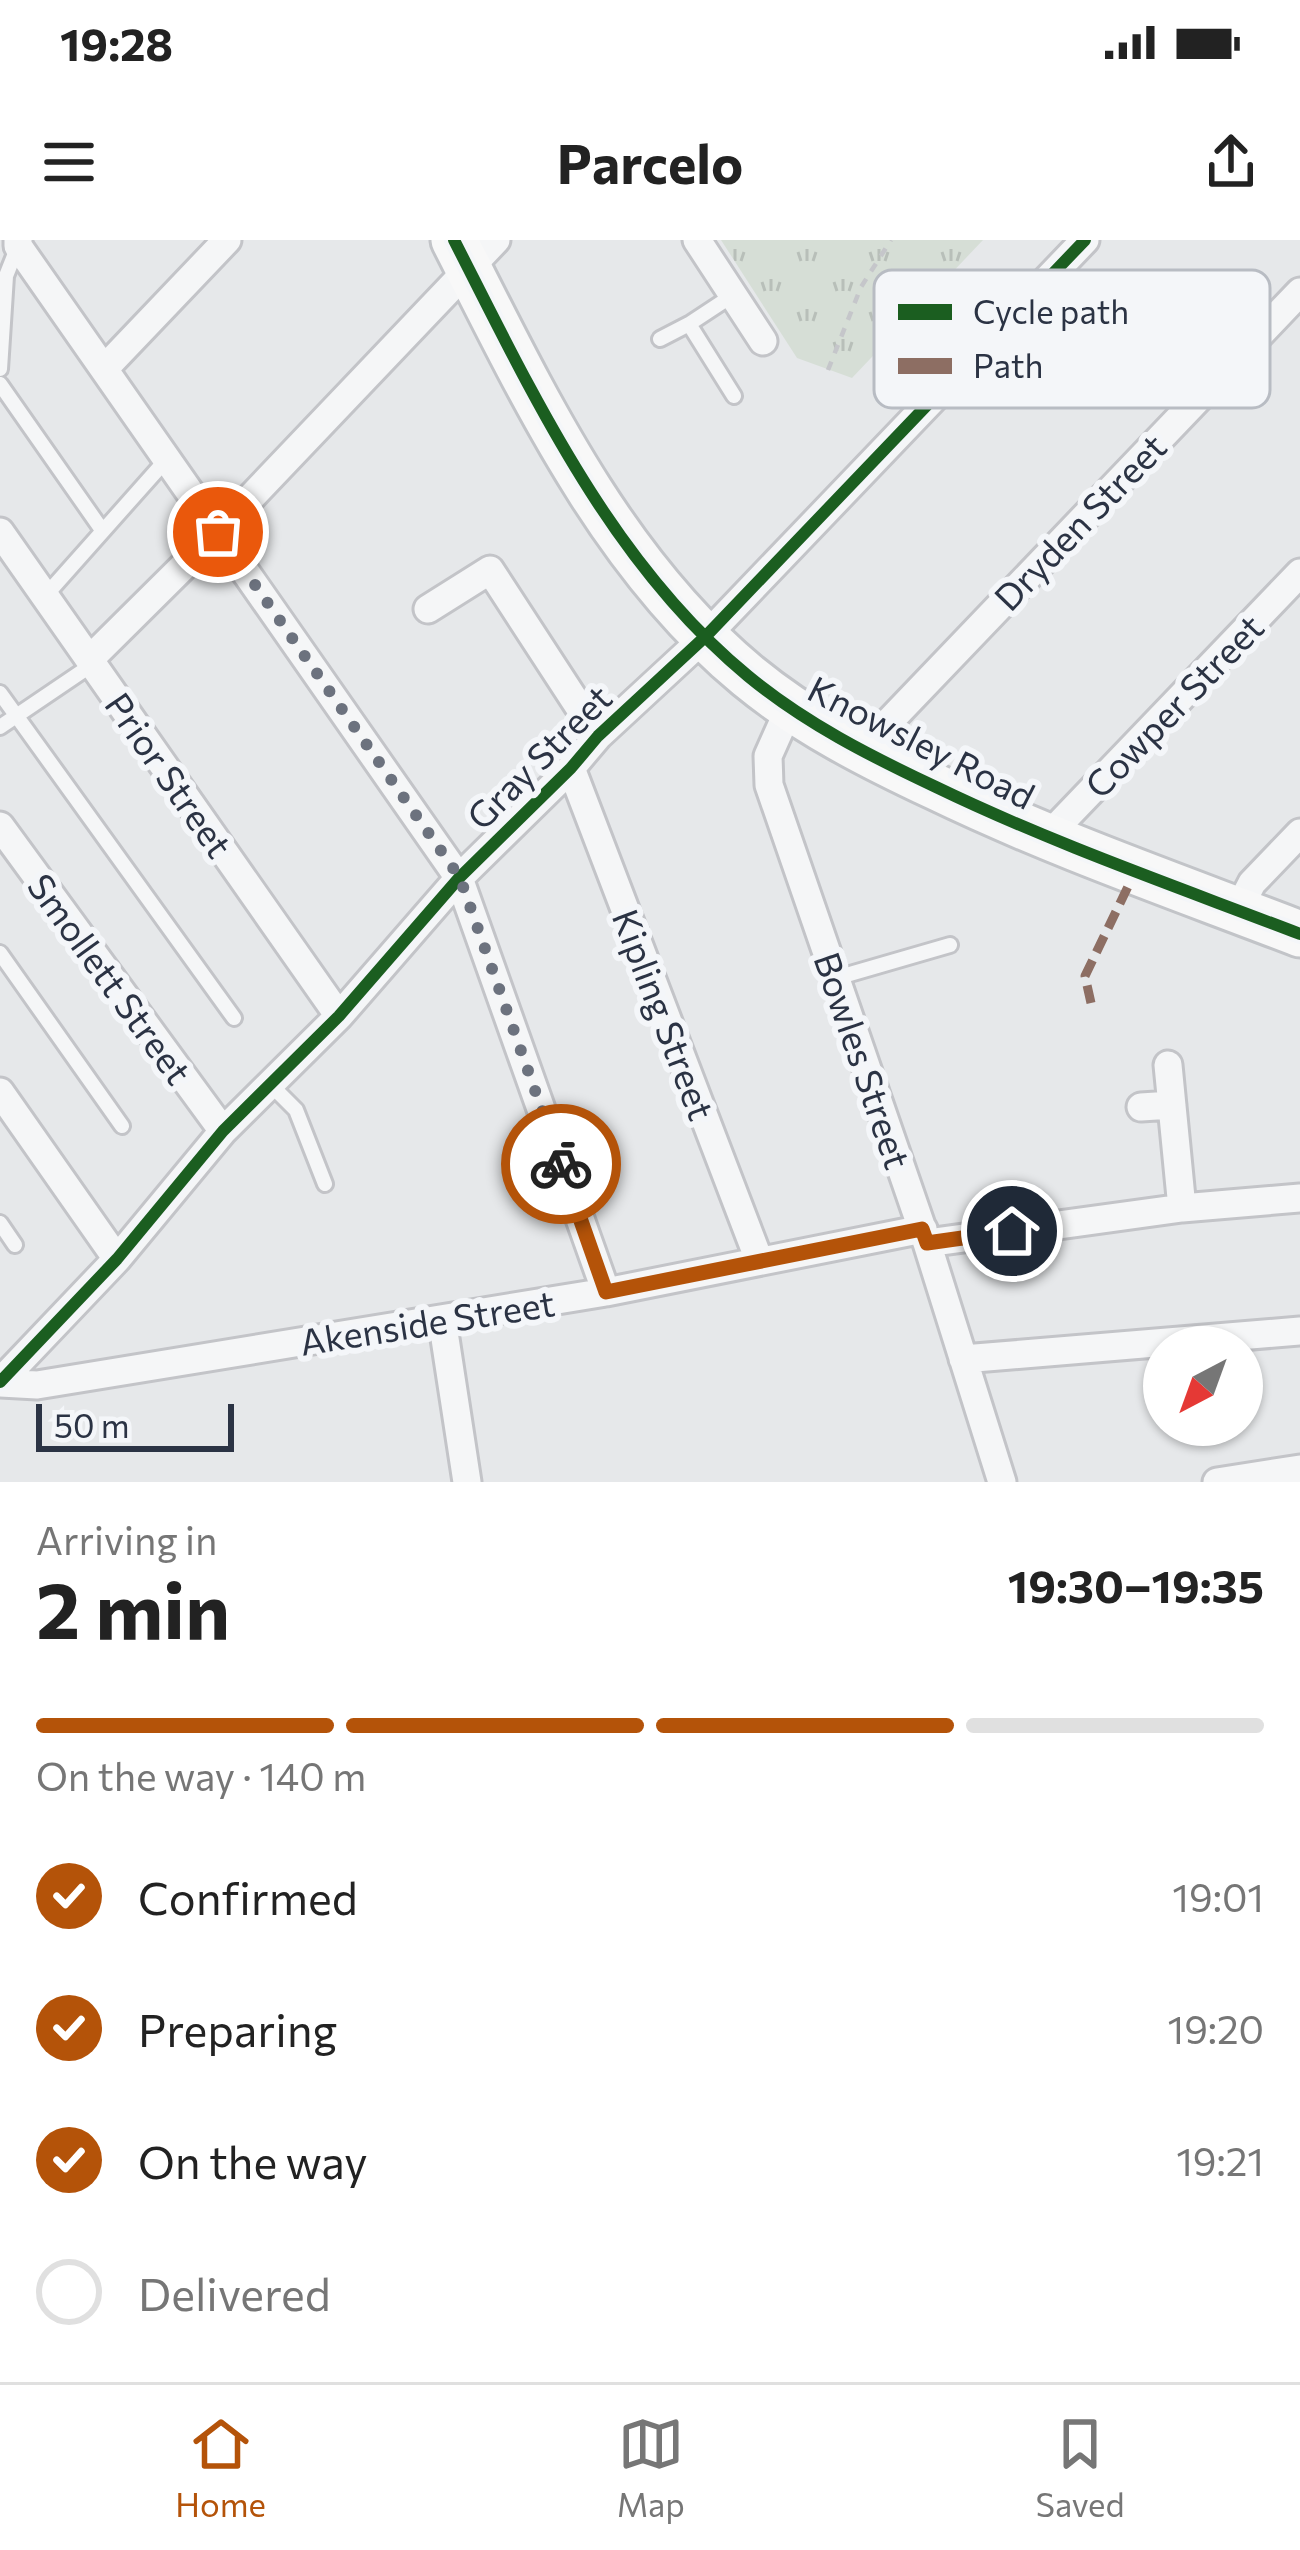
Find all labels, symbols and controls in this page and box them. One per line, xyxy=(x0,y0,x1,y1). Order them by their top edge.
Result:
text: 19:28 xyxy=(60,15,173,70)
icon: menu xyxy=(36,129,102,195)
text: Parcelo xyxy=(557,129,743,195)
icon: share xyxy=(1198,129,1264,195)
legend xyxy=(874,270,1270,408)
text: Cycle path xyxy=(973,290,1129,331)
text: Path xyxy=(973,344,1043,385)
street label: Dryden Street xyxy=(984,424,1174,618)
pin xyxy=(167,481,269,583)
icon: bag xyxy=(185,499,251,565)
street label: Cowper Street xyxy=(1075,604,1271,806)
street label: Knowsley Road xyxy=(802,665,1042,817)
street label: Gray Street xyxy=(457,675,619,837)
street label: Prior Street xyxy=(97,683,243,865)
street label: Smollett Street xyxy=(20,864,202,1092)
street label: Kipling Street xyxy=(605,903,725,1125)
street label: Bowles Street xyxy=(806,946,922,1174)
courier xyxy=(501,1104,621,1224)
icon: bike xyxy=(528,1131,594,1197)
pin xyxy=(961,1180,1063,1282)
icon: home xyxy=(979,1198,1045,1264)
street label: Akenside Street xyxy=(297,1279,557,1363)
north arrow xyxy=(1143,1326,1263,1446)
map controls xyxy=(1143,1326,1263,1446)
scale bar xyxy=(36,1398,234,1451)
text: 50 m xyxy=(54,1404,130,1445)
text: Arriving in xyxy=(36,1515,217,1563)
text: 19:30–19:35 xyxy=(1008,1557,1264,1612)
text: 2 min xyxy=(36,1560,230,1655)
text: On the way · 140 m xyxy=(36,1751,366,1799)
icon: check xyxy=(36,1863,102,1929)
text: Confirmed xyxy=(138,1869,358,1924)
text: 19:01 xyxy=(1172,1872,1264,1920)
icon: check xyxy=(36,1995,102,2061)
text: Preparing xyxy=(138,2001,337,2056)
text: 19:20 xyxy=(1167,2004,1264,2052)
icon: check xyxy=(36,2127,102,2193)
text: On the way xyxy=(138,2133,368,2188)
text: 19:21 xyxy=(1176,2136,1264,2184)
text: Delivered xyxy=(138,2265,331,2320)
tab: Home xyxy=(175,2411,266,2524)
tab: Map xyxy=(617,2411,685,2524)
tab: Saved xyxy=(1036,2411,1125,2524)

